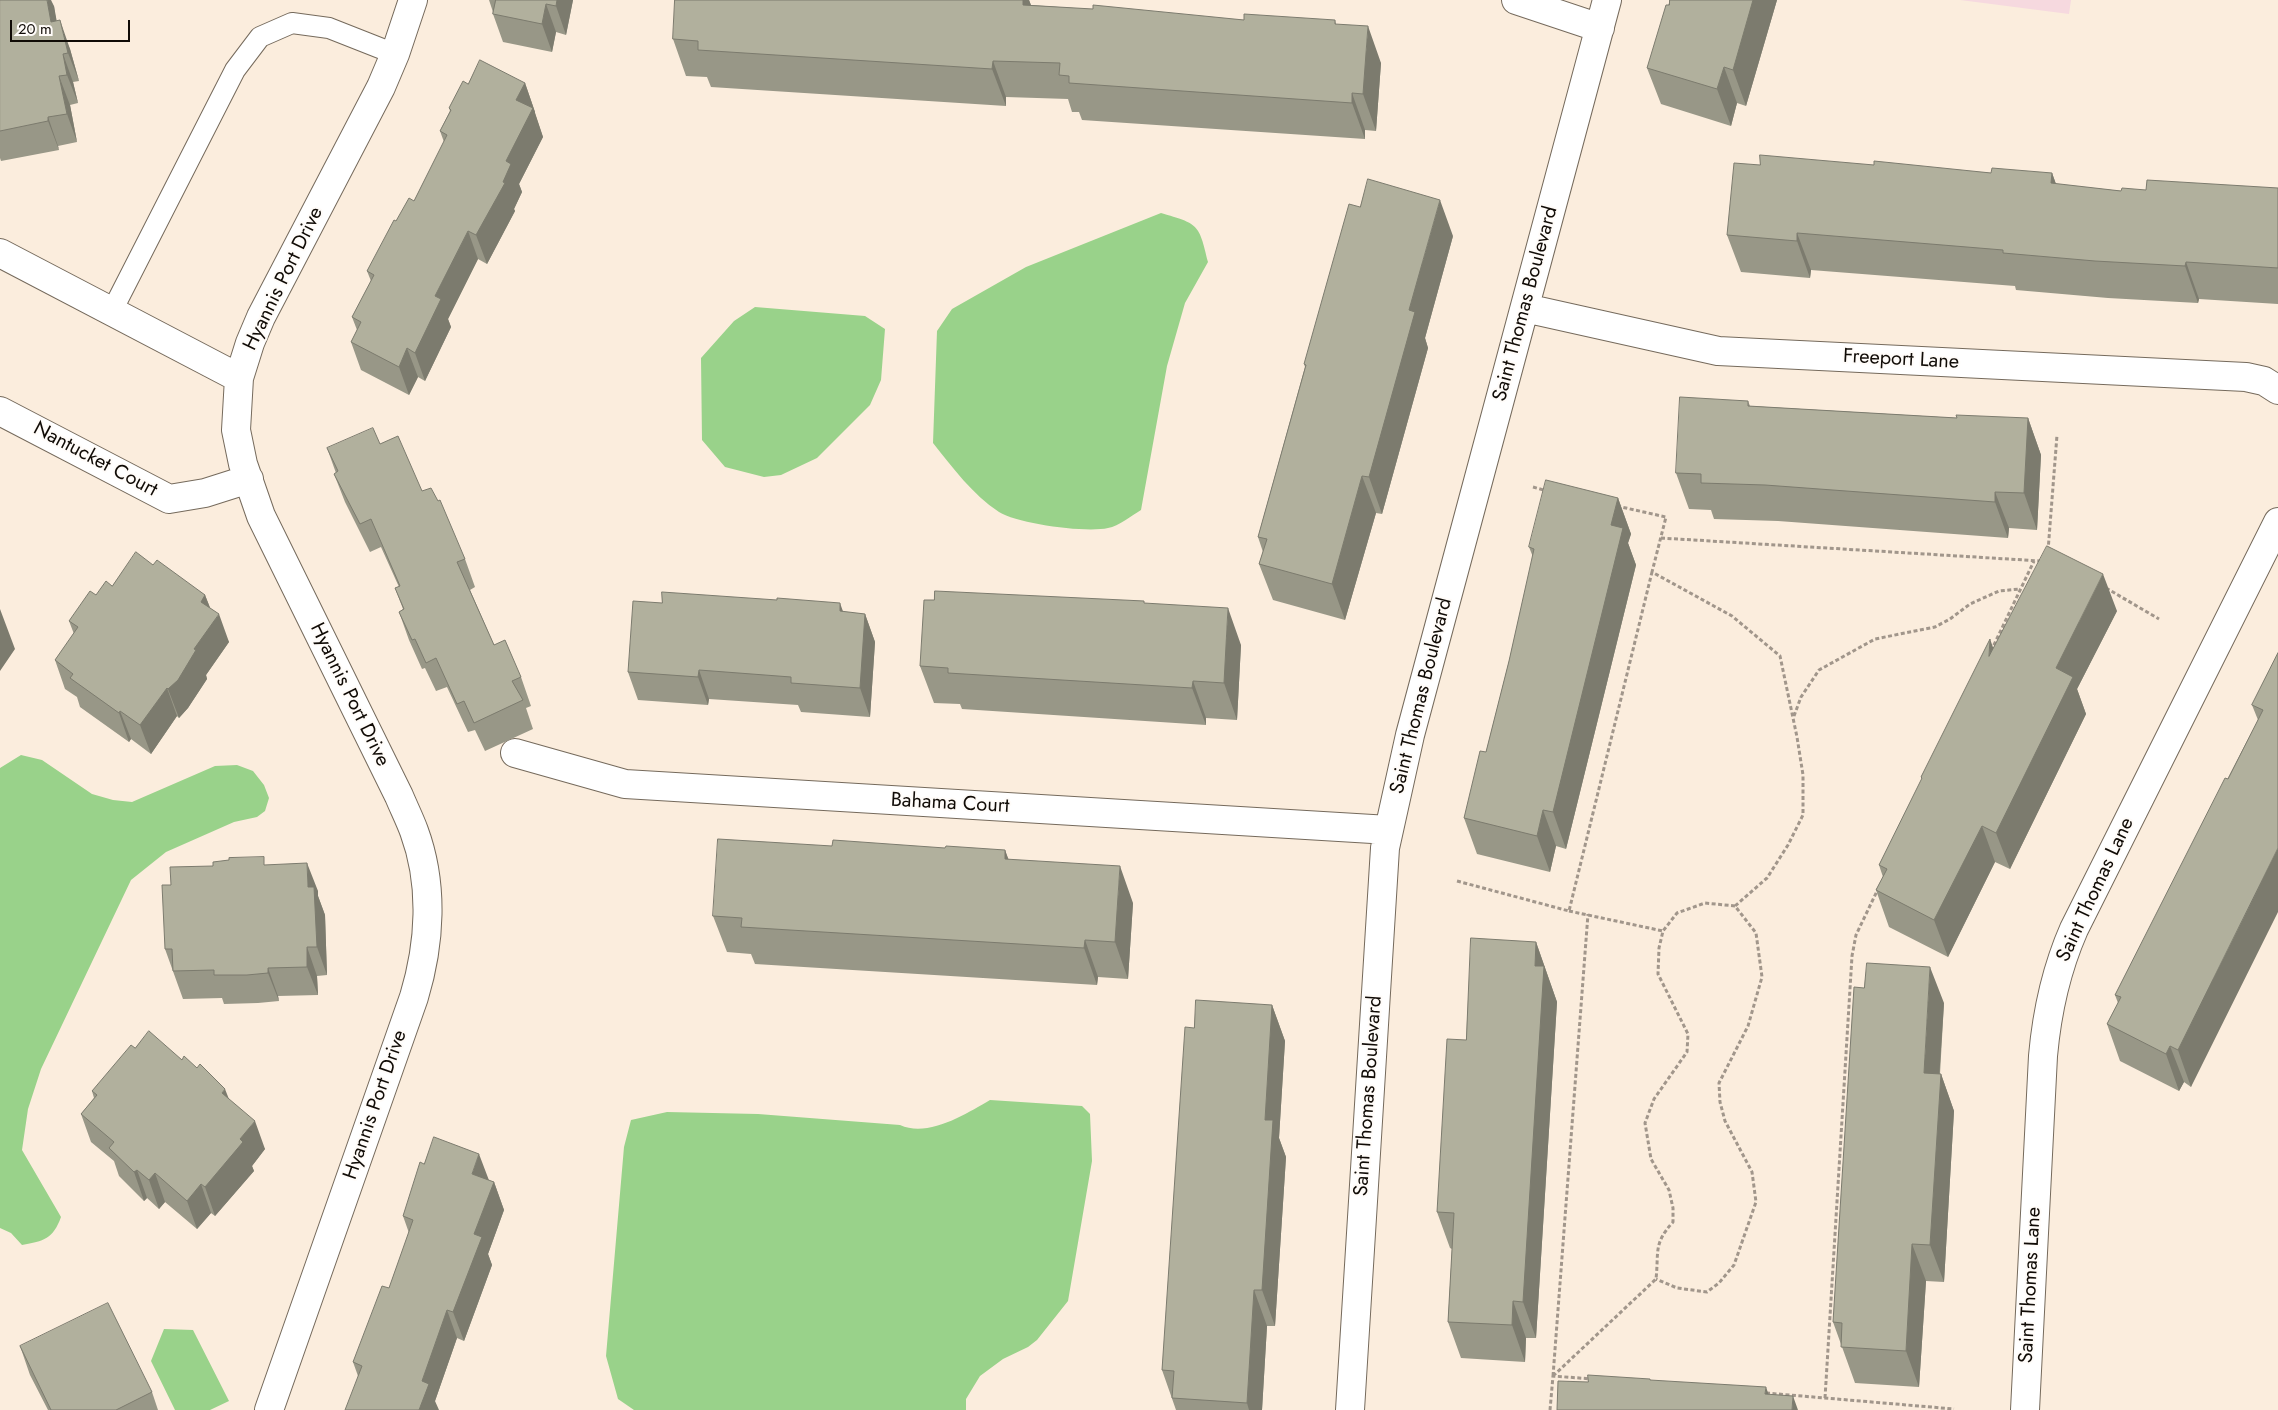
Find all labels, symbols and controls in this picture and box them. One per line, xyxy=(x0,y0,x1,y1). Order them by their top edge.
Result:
scale bar xyxy=(12,10,132,42)
text: 20 m xyxy=(18,18,52,40)
street label: Hyannis Port Drive xyxy=(239,203,329,355)
street label: Saint Thomas Boulevard xyxy=(1488,204,1564,404)
street label: Freeport Lane xyxy=(1842,345,1960,375)
street label: Nantucket Court xyxy=(29,417,161,503)
street label: Saint Thomas Boulevard xyxy=(1386,596,1458,796)
street label: Hyannis Port Drive xyxy=(304,619,394,771)
street label: Bahama Court xyxy=(890,789,1010,819)
street label: Saint Thomas Lane xyxy=(2052,814,2140,966)
street label: Saint Thomas Boulevard xyxy=(1350,995,1388,1197)
street label: Hyannis Port Drive xyxy=(339,1027,413,1183)
street label: Saint Thomas Lane xyxy=(2015,1206,2047,1364)

